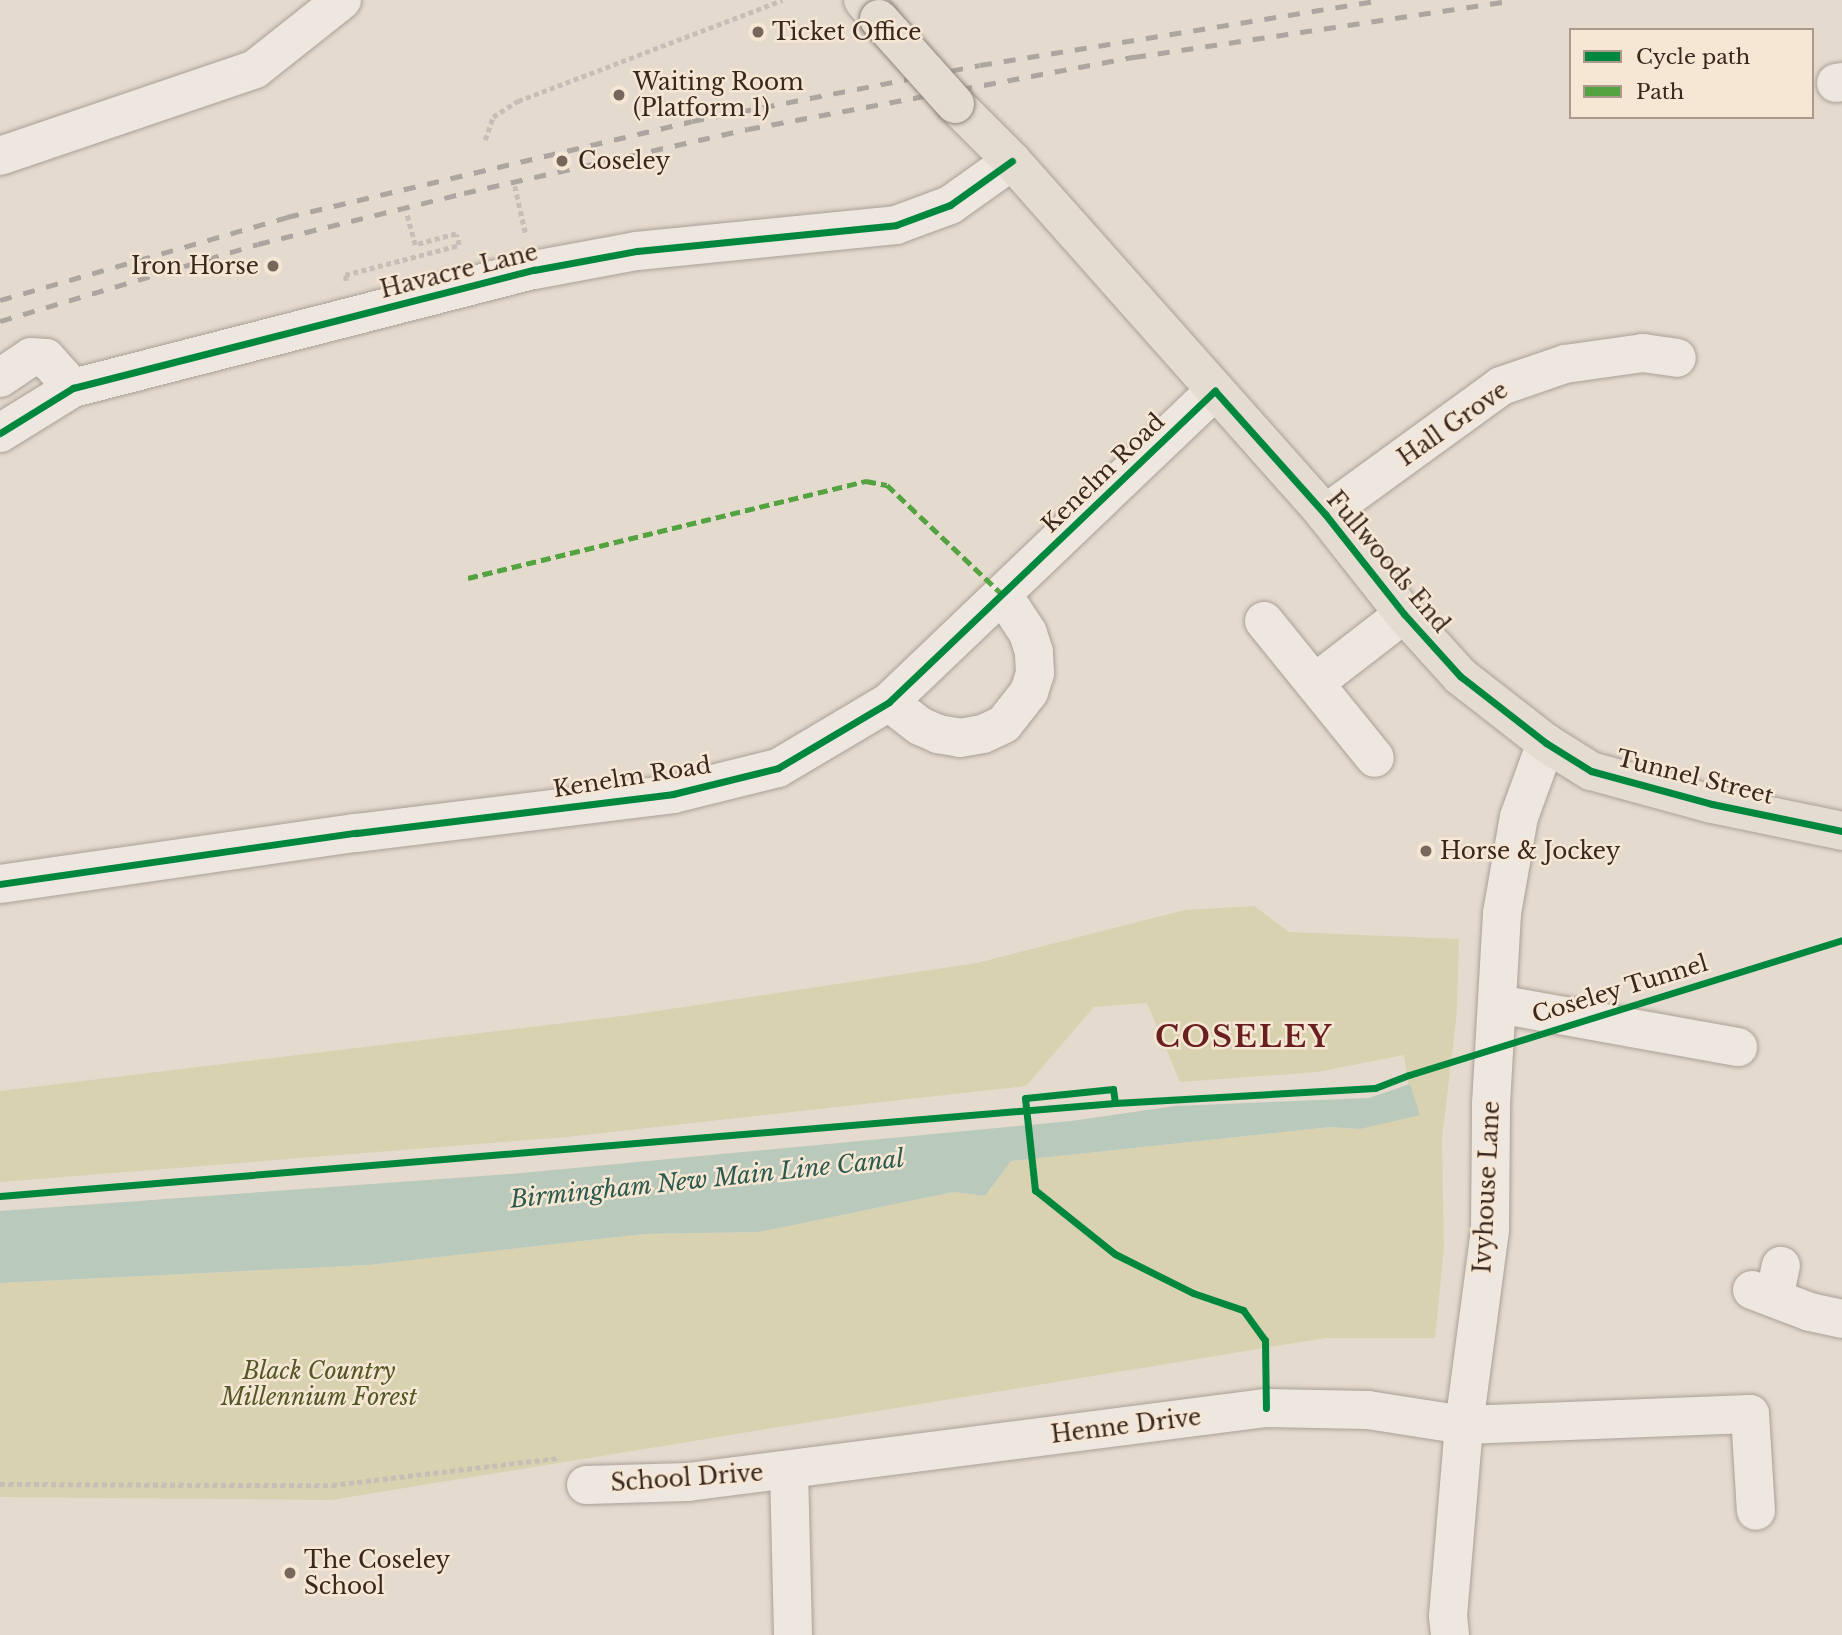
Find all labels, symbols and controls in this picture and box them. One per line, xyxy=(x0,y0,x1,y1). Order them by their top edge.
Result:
place label: Ticket Office xyxy=(772,18,921,46)
marker: Ticket Office xyxy=(750,24,766,40)
legend xyxy=(1569,28,1814,119)
text: Cycle path xyxy=(1636,44,1750,70)
place label: Waiting Room (Platform 1) xyxy=(633,68,804,122)
text: Path xyxy=(1636,79,1684,105)
marker: Waiting Room (Platform 1) xyxy=(611,87,627,103)
place label: Coseley xyxy=(578,147,670,175)
marker: Coseley xyxy=(552,151,572,171)
street label: Havacre Lane xyxy=(377,238,541,304)
place label: Iron Horse xyxy=(131,252,259,280)
marker: Iron Horse xyxy=(265,258,281,274)
street label: Hall Grove xyxy=(1393,376,1513,472)
street label: Kenelm Road xyxy=(1036,408,1170,538)
street label: Fullwoods End xyxy=(1321,486,1455,638)
street label: Tunnel Street xyxy=(1614,744,1776,810)
street label: Kenelm Road xyxy=(551,751,713,803)
place label: Horse & Jockey xyxy=(1440,837,1620,865)
marker: Horse & Jockey xyxy=(1418,843,1434,859)
street label: Coseley Tunnel xyxy=(1528,949,1712,1029)
district label: COSELEY xyxy=(1156,1019,1332,1055)
street label: Ivyhouse Lane xyxy=(1469,1100,1505,1274)
water label: Birmingham New Main Line Canal xyxy=(508,1144,906,1214)
park label: Black Country Millennium Forest xyxy=(221,1357,417,1411)
street label: Henne Drive xyxy=(1049,1403,1203,1449)
street label: School Drive xyxy=(610,1459,764,1497)
place label: The Coseley School xyxy=(304,1546,450,1600)
marker: The Coseley School xyxy=(282,1565,298,1581)

